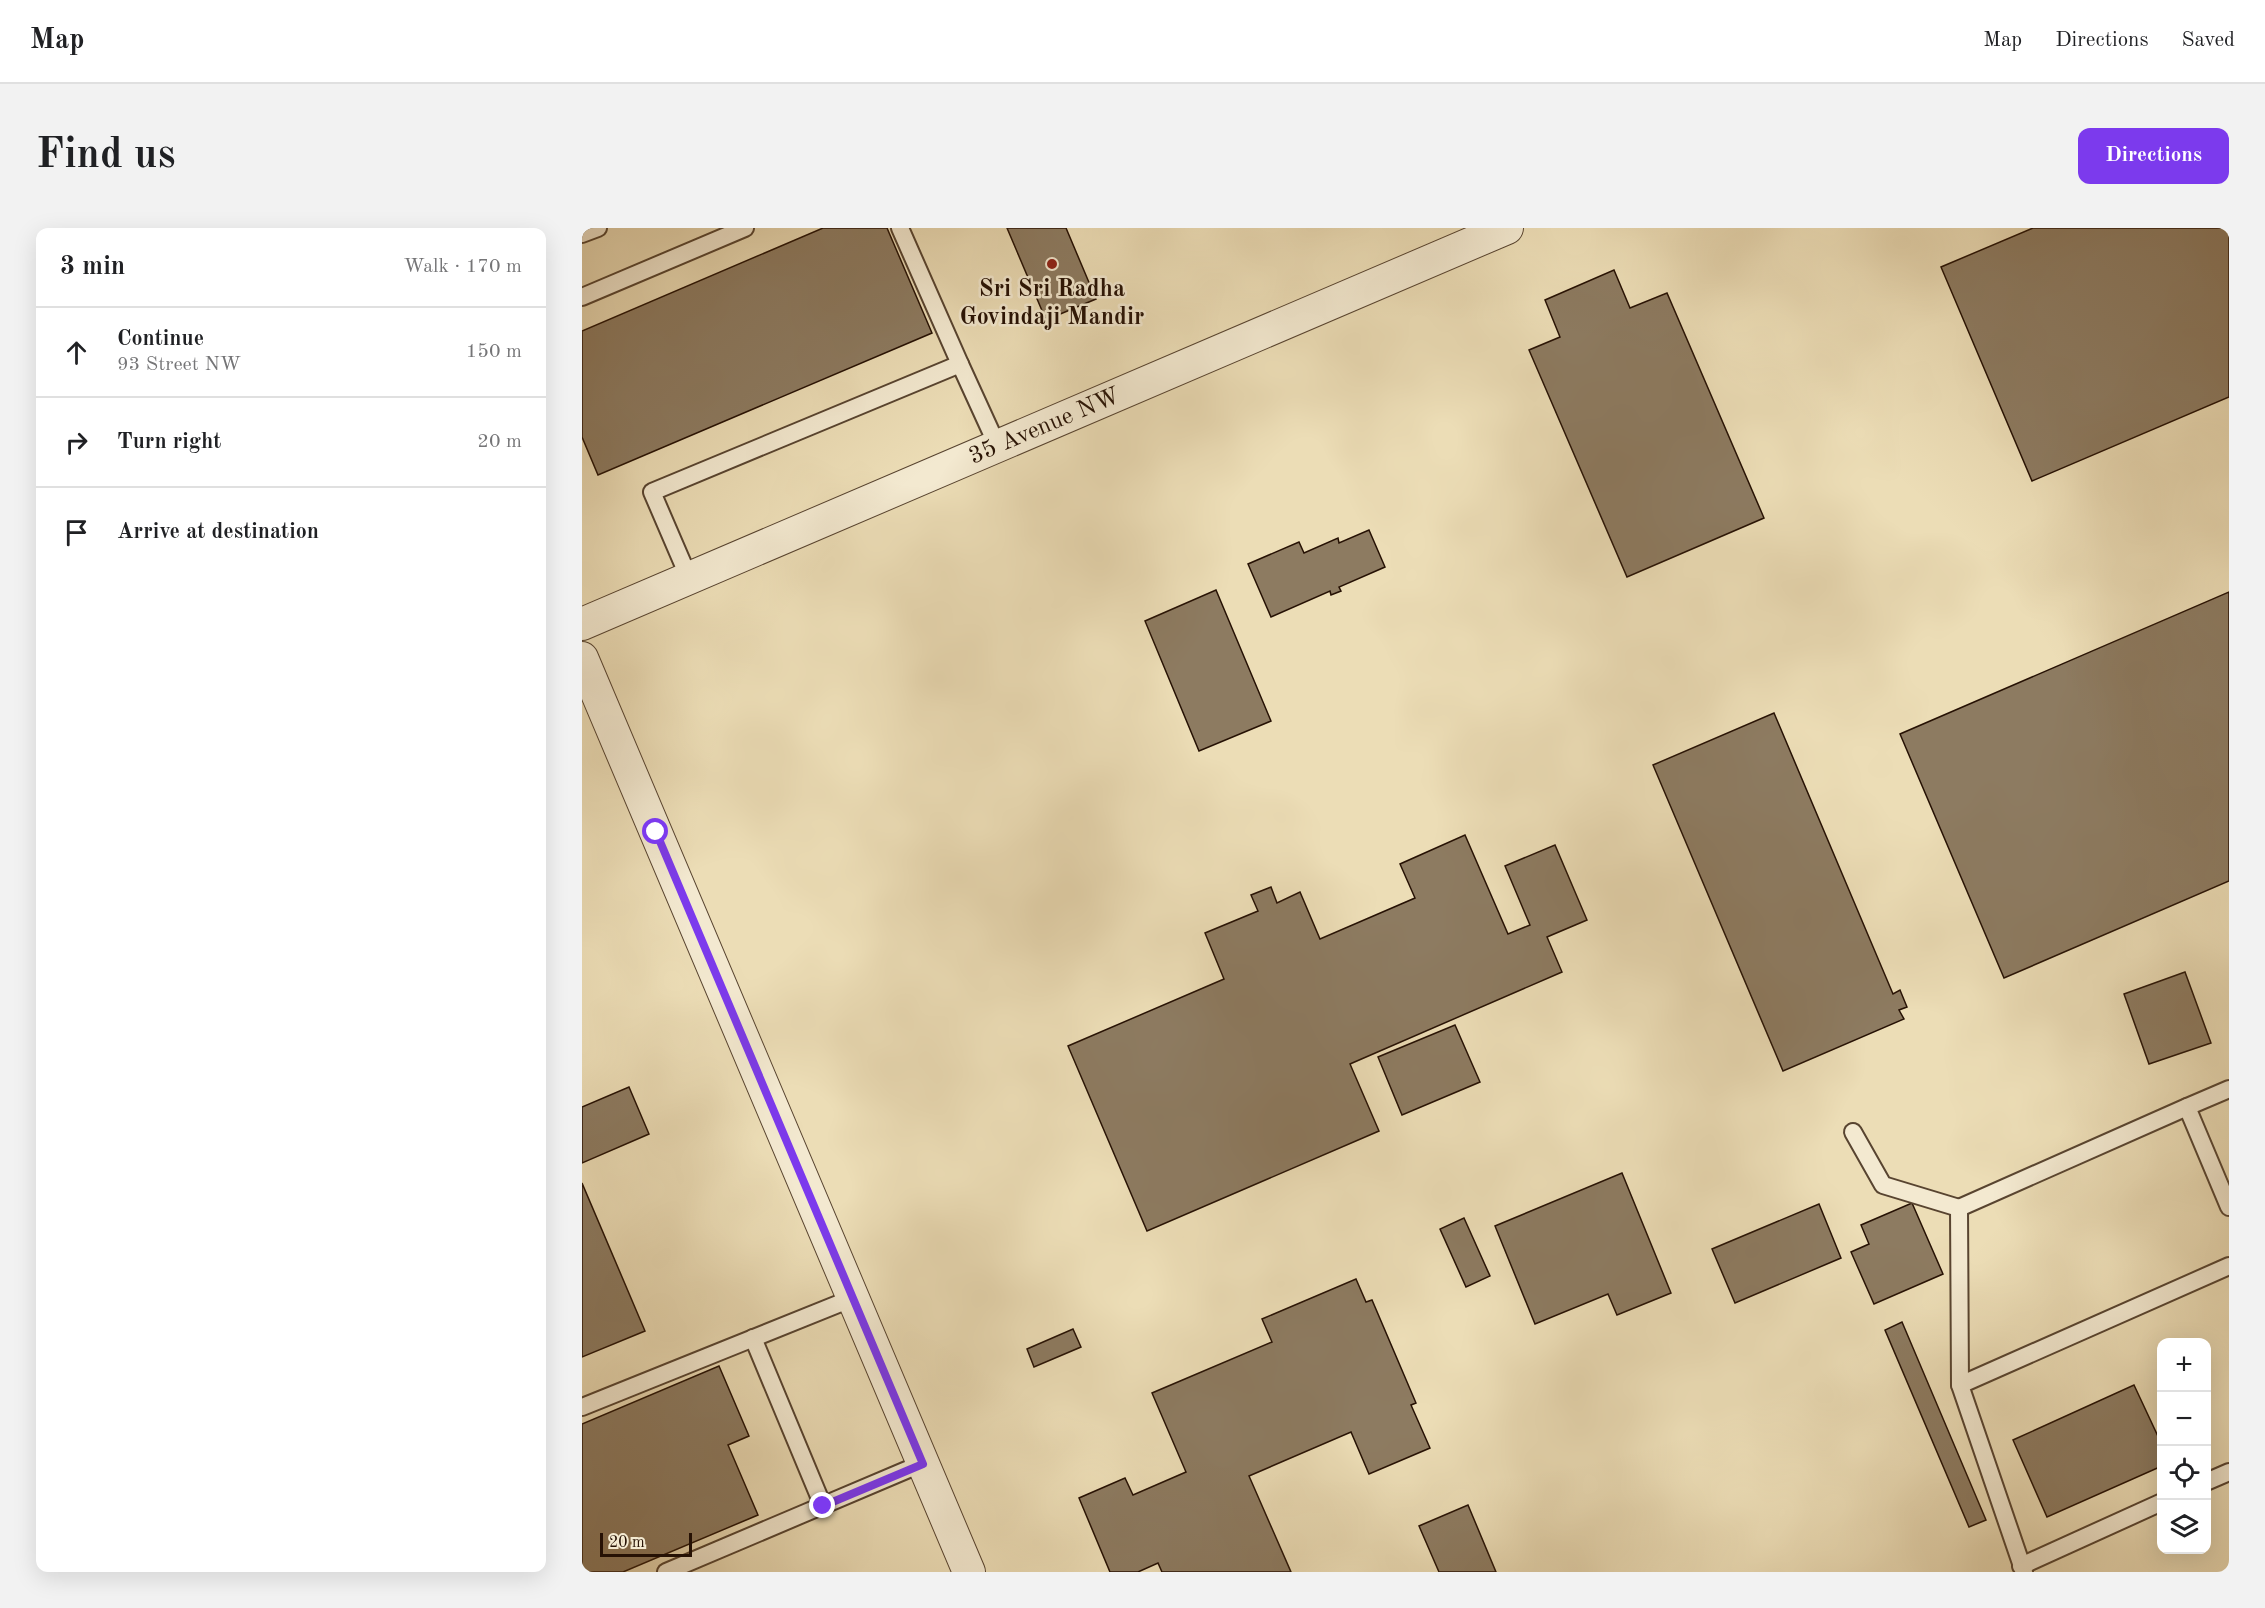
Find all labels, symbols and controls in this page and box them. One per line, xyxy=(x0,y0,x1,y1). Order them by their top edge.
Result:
text: Map xyxy=(30,27,84,55)
text: Map xyxy=(1983,30,2022,51)
text: Directions xyxy=(2055,30,2149,51)
text: Saved xyxy=(2182,30,2235,51)
button: Directions xyxy=(2078,128,2229,184)
text: Find us xyxy=(36,135,175,177)
text: 3 min xyxy=(60,254,125,280)
text: Walk · 170 m xyxy=(403,257,522,277)
marker: Sri Sri Radha Govindaji Mandir xyxy=(1045,257,1059,271)
place label: Sri Sri Radha Govindaji Mandir xyxy=(960,278,1144,330)
text: Continue xyxy=(117,328,204,350)
icon: ahead xyxy=(60,336,93,369)
text: 150 m xyxy=(466,342,522,362)
text: 93 Street NW xyxy=(117,355,241,375)
street label: 35 Avenue NW xyxy=(966,384,1124,469)
icon: right xyxy=(60,426,93,459)
text: Turn right xyxy=(117,431,221,453)
text: 20 m xyxy=(477,432,522,452)
icon: arrive xyxy=(60,516,93,549)
text: Arrive at destination xyxy=(117,521,319,543)
route start xyxy=(642,818,668,844)
map controls xyxy=(2157,1338,2211,1554)
button: + xyxy=(2157,1338,2211,1392)
button: − xyxy=(2157,1392,2211,1446)
button: locate xyxy=(2157,1446,2211,1500)
route end xyxy=(809,1492,835,1518)
button: layers xyxy=(2157,1500,2211,1554)
scale bar xyxy=(600,1530,692,1558)
text: 20 m xyxy=(609,1535,645,1551)

